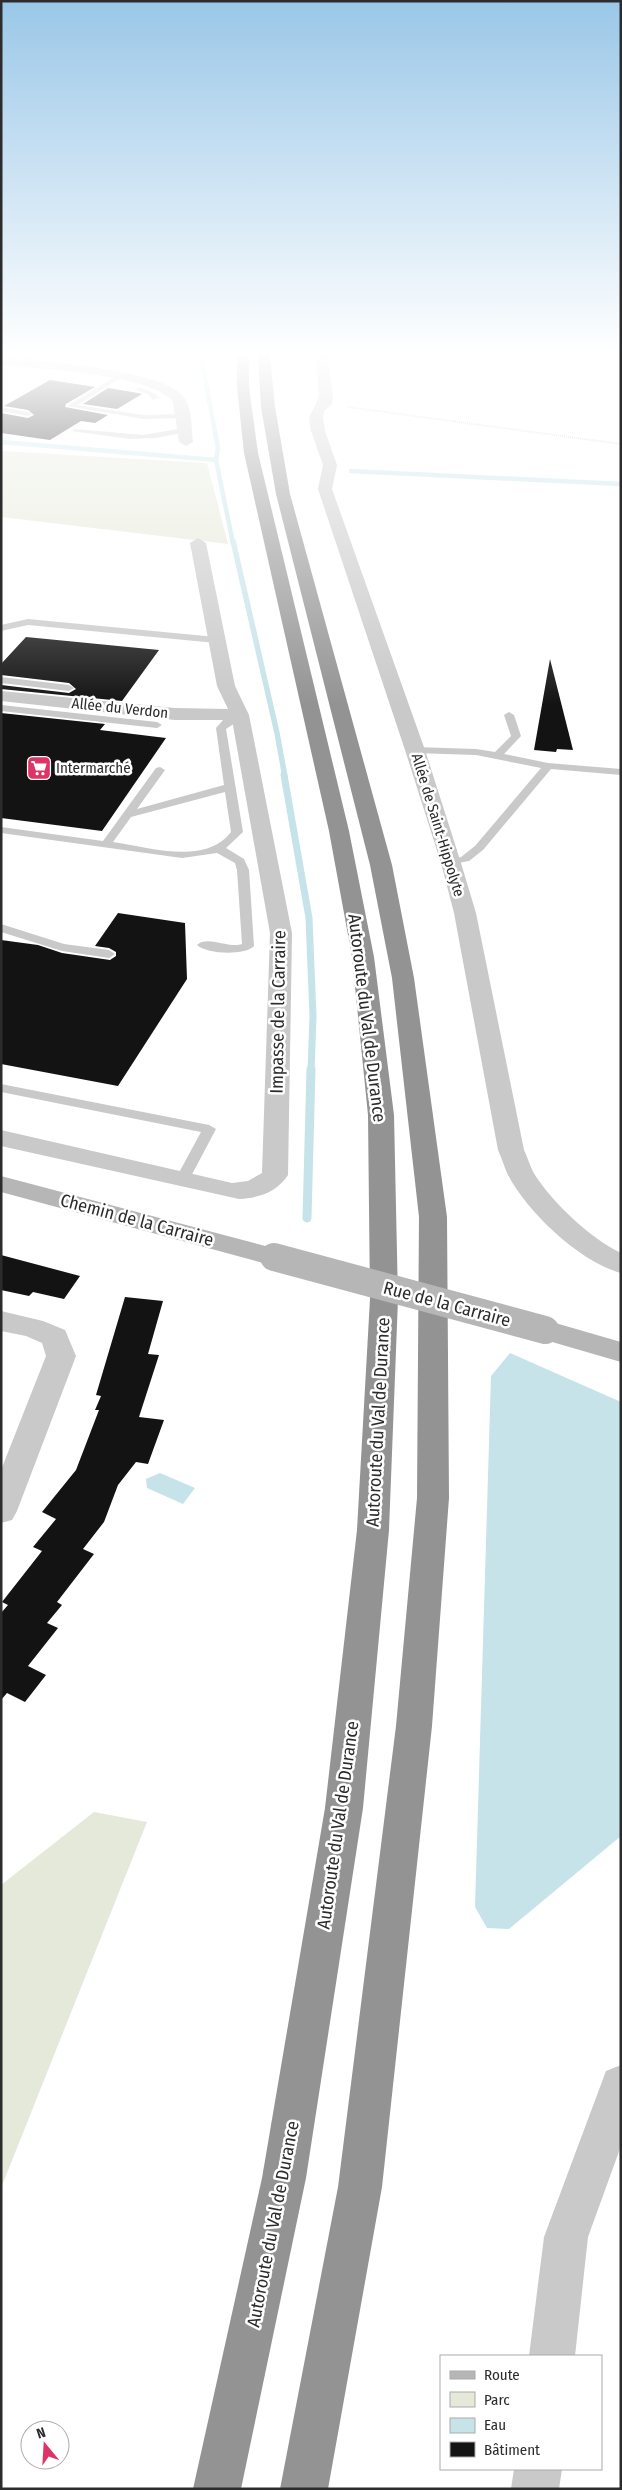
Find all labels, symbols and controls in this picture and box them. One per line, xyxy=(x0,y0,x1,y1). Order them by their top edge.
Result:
street label: Allée du Verdon xyxy=(71,694,169,722)
street label: Allée de Saint-Hippolyte xyxy=(408,751,468,899)
supermarket icon: Intermarché xyxy=(26,755,52,781)
place label: Intermarché xyxy=(56,759,131,777)
street label: Autoroute du Val de Durance xyxy=(343,913,391,1123)
street label: Impasse de la Carraire xyxy=(266,930,290,1094)
street label: Chemin de la Carraire xyxy=(58,1189,216,1251)
street label: Rue de la Carraire xyxy=(381,1276,513,1332)
street label: Autoroute du Val de Durance xyxy=(362,1317,394,1527)
street label: Autoroute du Val de Durance xyxy=(313,1720,363,1930)
street label: Autoroute du Val de Durance xyxy=(242,2119,304,2329)
legend xyxy=(440,2355,602,2470)
text: Route xyxy=(484,2366,520,2384)
text: Parc xyxy=(484,2391,510,2409)
text: Eau xyxy=(484,2416,506,2434)
north arrow xyxy=(20,2420,70,2470)
text: N xyxy=(35,2424,48,2442)
text: Bâtiment xyxy=(484,2441,540,2459)

